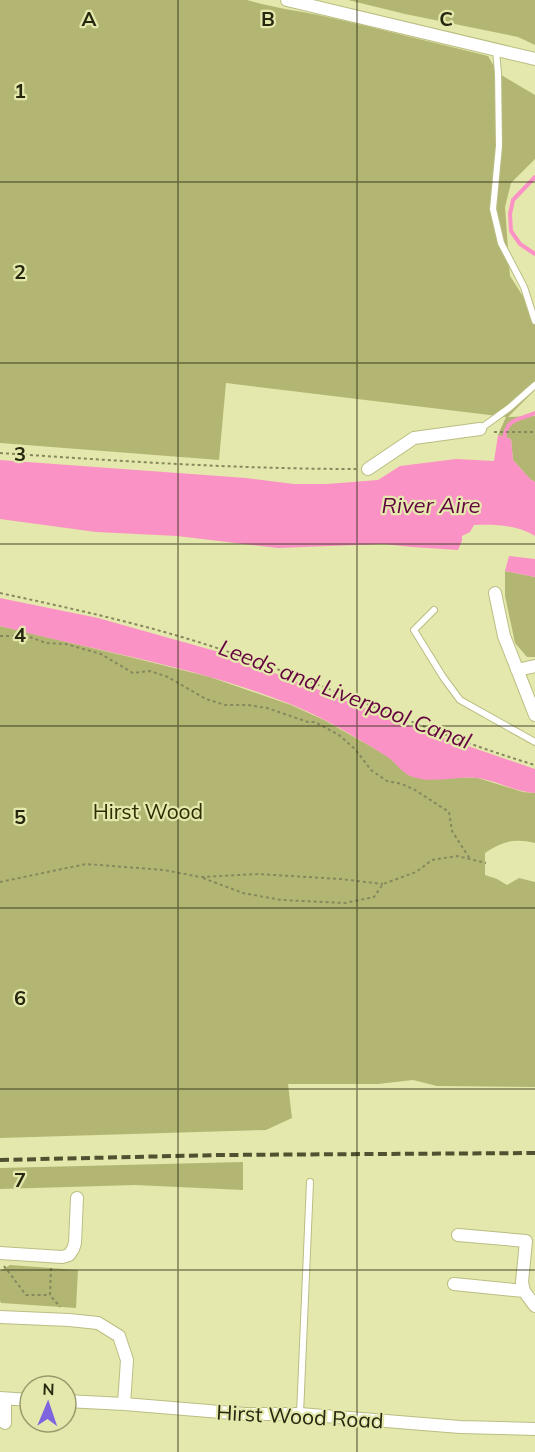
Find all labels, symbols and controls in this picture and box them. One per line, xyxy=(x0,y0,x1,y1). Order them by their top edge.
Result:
text: A xyxy=(82,6,97,31)
text: B xyxy=(261,6,275,31)
text: C xyxy=(439,6,453,31)
text: 1 xyxy=(14,78,26,103)
text: 2 xyxy=(14,259,26,284)
text: 3 xyxy=(14,441,26,466)
water label: River Aire xyxy=(382,491,480,519)
text: 4 xyxy=(14,622,26,647)
water label: Leeds and Liverpool Canal xyxy=(215,633,476,755)
park label: Hirst Wood xyxy=(93,798,203,824)
text: 5 xyxy=(14,804,26,829)
text: 6 xyxy=(14,985,26,1010)
text: 7 xyxy=(14,1167,26,1192)
north arrow xyxy=(18,1374,78,1434)
text: N xyxy=(42,1379,55,1399)
street label: Hirst Wood Road xyxy=(216,1399,384,1433)

